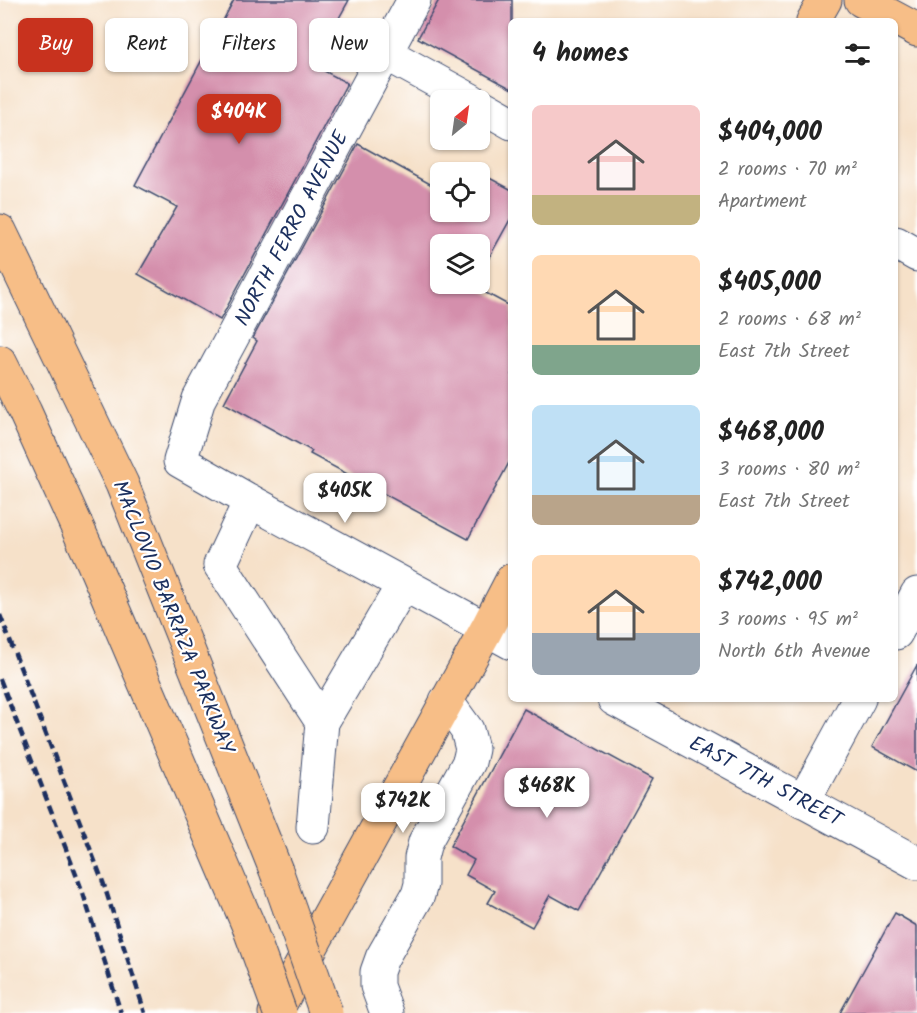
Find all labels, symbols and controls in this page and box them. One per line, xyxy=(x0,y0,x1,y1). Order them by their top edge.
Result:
chip: Buy xyxy=(18,18,93,72)
chip: Rent xyxy=(105,18,188,72)
chip: Filters xyxy=(200,18,297,72)
chip: New xyxy=(309,18,389,72)
text: 4 homes xyxy=(532,33,629,75)
icon: filters xyxy=(841,38,874,71)
north arrow xyxy=(430,90,490,150)
map controls xyxy=(430,90,490,294)
pin: $404K xyxy=(197,94,281,145)
text: $404K xyxy=(211,97,267,129)
text: $404,000 xyxy=(718,112,822,154)
street label: NORTH FERRO AVENUE xyxy=(227,124,358,332)
icon: home xyxy=(580,129,652,201)
text: 2 rooms · 70 m² xyxy=(718,154,857,186)
button: locate xyxy=(430,162,490,222)
text: Apartment xyxy=(718,186,807,218)
button: layers xyxy=(430,234,490,294)
text: $405,000 xyxy=(718,262,821,304)
icon: home xyxy=(580,279,652,351)
text: 2 rooms · 68 m² xyxy=(718,304,861,336)
text: East 7th Street xyxy=(718,336,850,368)
text: $468,000 xyxy=(718,412,824,454)
icon: home xyxy=(580,429,652,501)
text: 3 rooms · 80 m² xyxy=(718,454,860,486)
pin: $405K xyxy=(303,473,387,524)
street label: MACLOVIO BARRAZA PARKWAY xyxy=(102,476,243,760)
text: $405K xyxy=(317,476,373,508)
text: East 7th Street xyxy=(718,486,850,518)
text: $742,000 xyxy=(718,562,822,604)
icon: home xyxy=(580,579,652,651)
text: 3 rooms · 95 m² xyxy=(718,604,858,636)
text: North 6th Avenue xyxy=(718,636,870,668)
street label: EAST 7TH STREET xyxy=(683,728,850,838)
pin: $468K xyxy=(505,768,589,819)
text: $468K xyxy=(518,771,576,803)
pin: $742K xyxy=(361,783,445,834)
text: $742K xyxy=(375,786,431,818)

